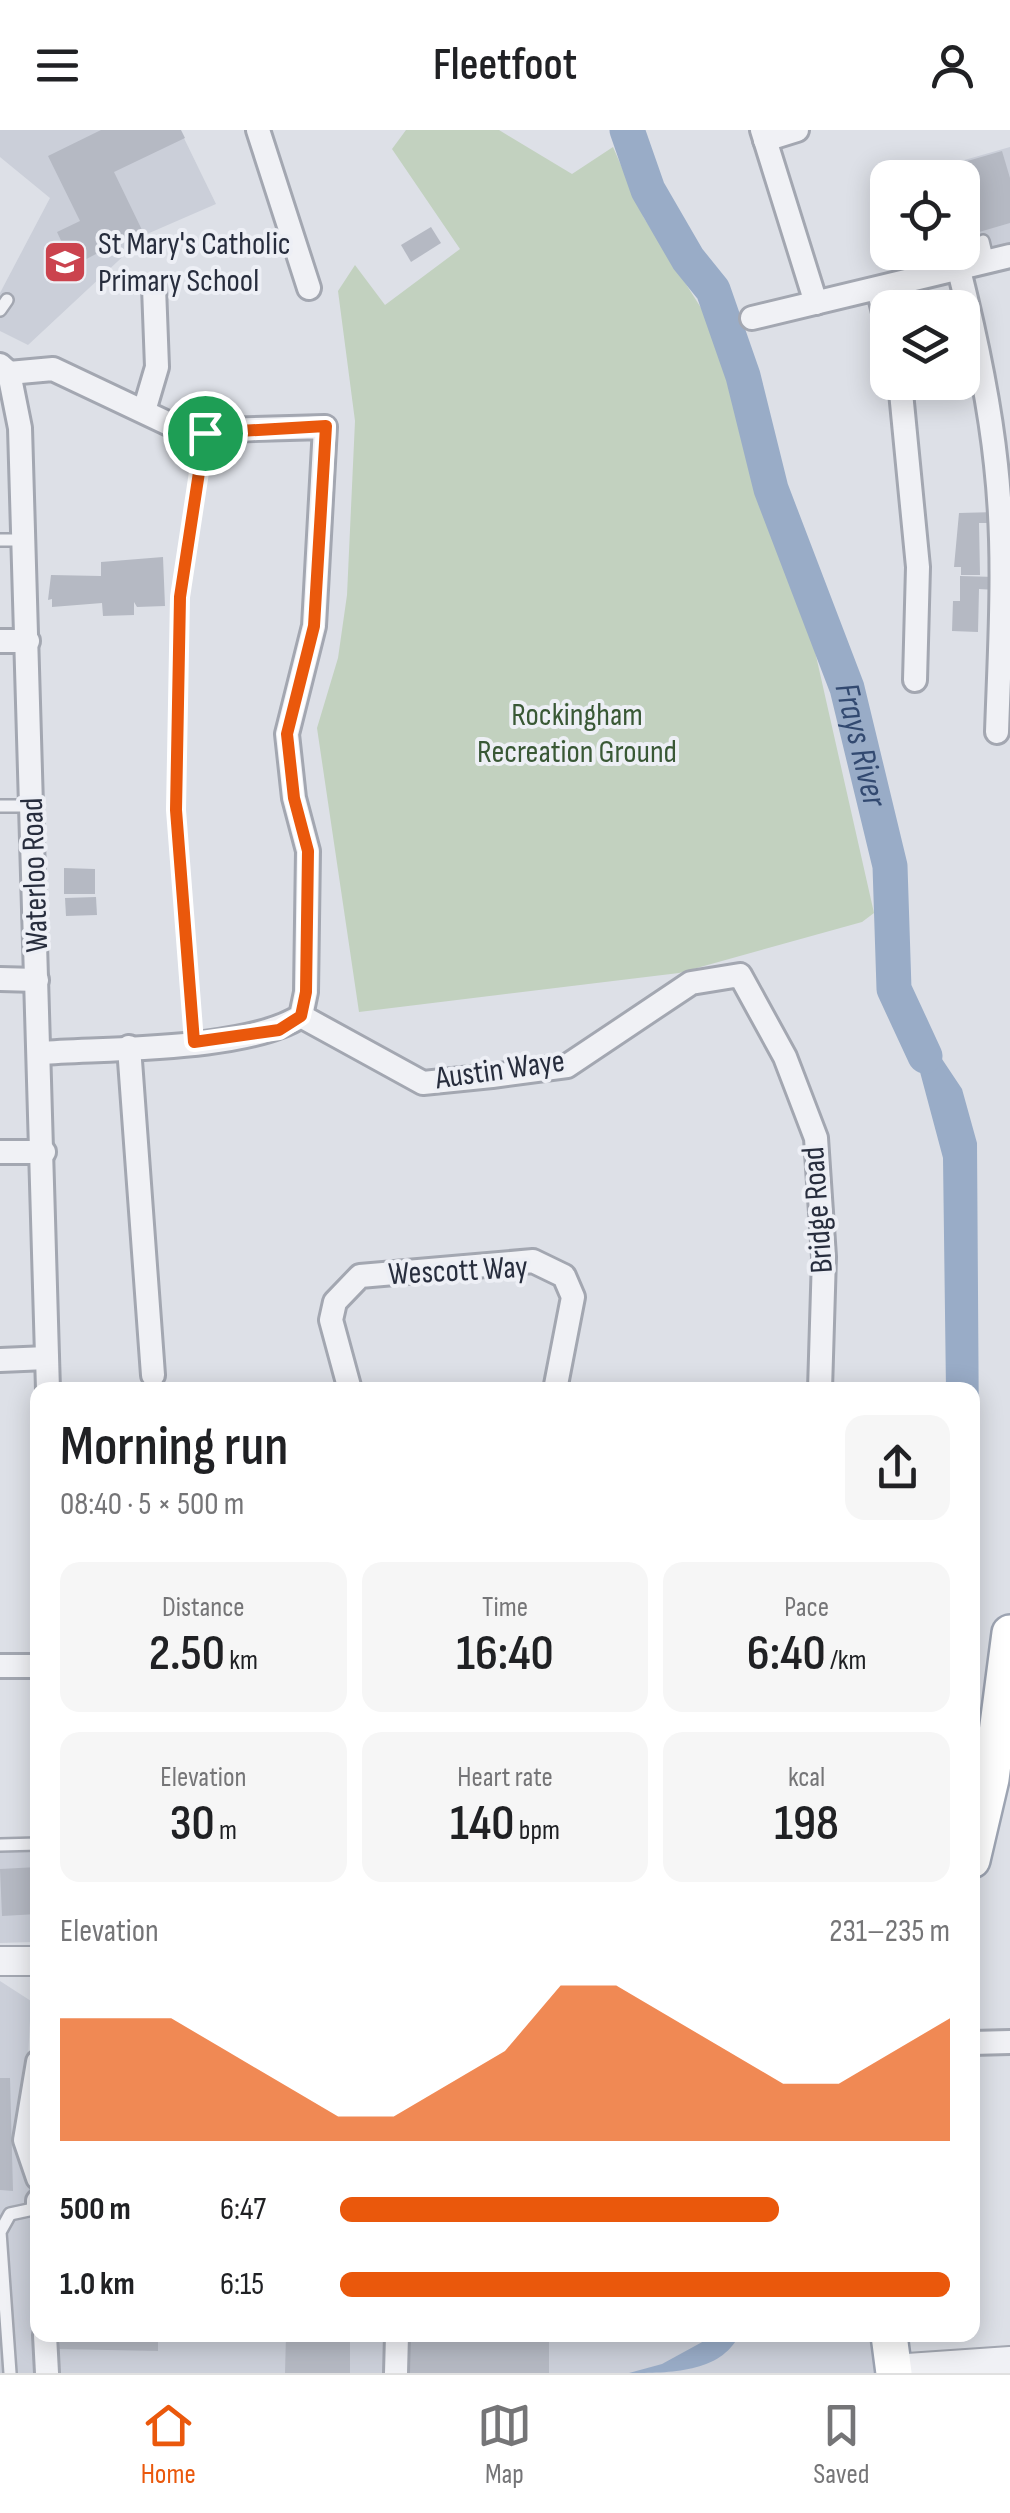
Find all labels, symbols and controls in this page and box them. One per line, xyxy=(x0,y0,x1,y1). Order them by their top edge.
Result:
icon: menu xyxy=(30,38,85,93)
text: Fleetfoot xyxy=(433,38,577,93)
icon: person xyxy=(925,38,980,93)
map controls xyxy=(870,160,980,400)
button: locate xyxy=(870,160,980,270)
place label: St Mary's Catholic Primary School xyxy=(98,225,291,301)
school or university icon: St Mary's Catholic Primary School xyxy=(42,239,88,285)
button: layers xyxy=(870,290,980,400)
pin xyxy=(163,391,248,476)
icon: arrive xyxy=(178,406,233,461)
water label: Frays River xyxy=(825,679,897,812)
park label: Rockingham Recreation Ground xyxy=(477,696,677,772)
street label: Waterloo Road xyxy=(13,797,57,953)
street label: Austin Waye xyxy=(432,1042,567,1099)
street label: Bridge Road xyxy=(794,1145,842,1275)
street label: Wescott Way xyxy=(387,1248,529,1294)
text: Morning run xyxy=(60,1414,288,1481)
button: share xyxy=(845,1415,950,1520)
text: 08:40 · 5 × 500 m xyxy=(60,1485,244,1524)
text: Distance xyxy=(162,1591,245,1624)
text: Time xyxy=(482,1591,528,1624)
text: Pace xyxy=(784,1591,829,1624)
text: 2.50 xyxy=(149,1624,225,1684)
text: 16:40 xyxy=(456,1624,554,1684)
text: 6:40 xyxy=(747,1624,826,1684)
text: km xyxy=(225,1644,258,1677)
text: /km xyxy=(826,1644,866,1677)
text: Elevation xyxy=(160,1761,247,1794)
text: Heart rate xyxy=(457,1761,553,1794)
text: kcal xyxy=(788,1761,825,1794)
text: 30 xyxy=(170,1794,215,1854)
text: 140 xyxy=(450,1794,514,1854)
text: 198 xyxy=(774,1794,839,1854)
text: m xyxy=(215,1814,237,1847)
text: bpm xyxy=(514,1814,560,1847)
text: Elevation xyxy=(60,1912,159,1951)
text: 231–235 m xyxy=(829,1912,950,1951)
text: 500 m xyxy=(60,2190,131,2229)
text: 6:47 xyxy=(220,2190,266,2229)
text: 1.0 km xyxy=(60,2265,135,2304)
text: 6:15 xyxy=(220,2265,264,2304)
tab: Home xyxy=(141,2398,196,2491)
tab: Map xyxy=(477,2398,532,2491)
tab: Saved xyxy=(813,2398,869,2491)

